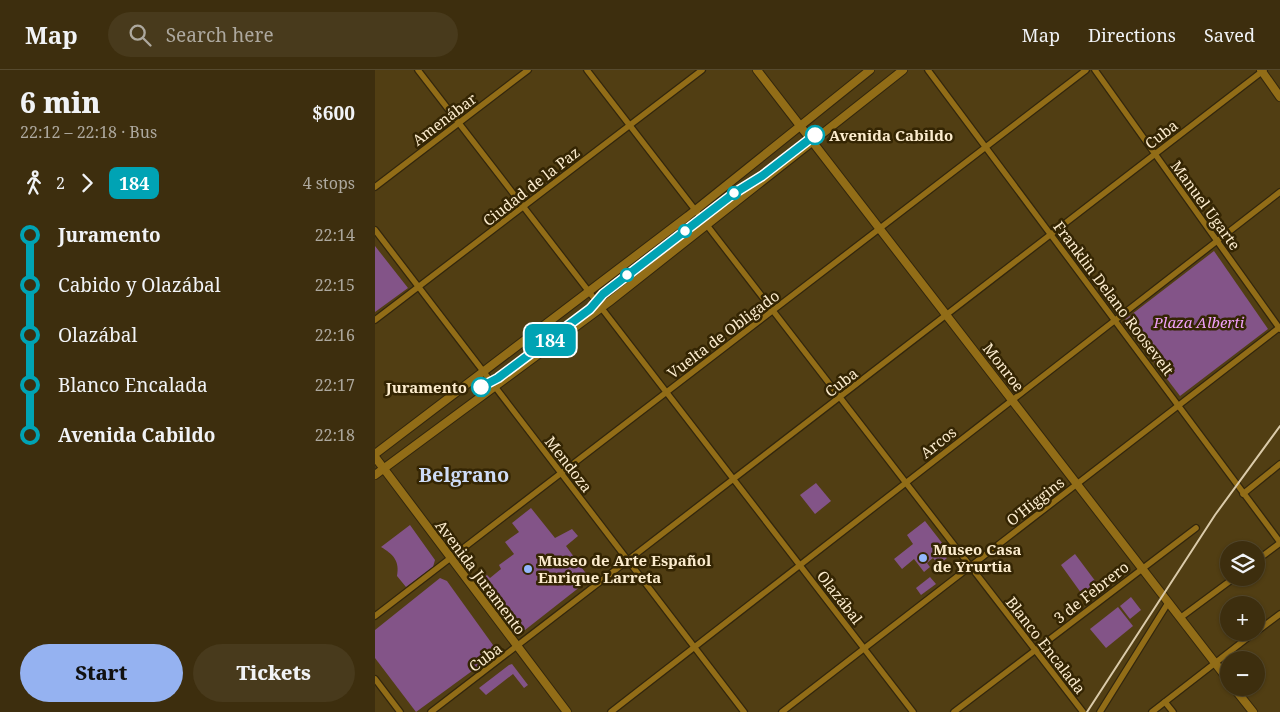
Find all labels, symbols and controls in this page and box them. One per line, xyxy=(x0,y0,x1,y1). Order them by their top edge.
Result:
search box xyxy=(108,12,458,57)
text: Map xyxy=(25,18,78,51)
icon: search xyxy=(126,21,154,49)
text: Search here xyxy=(166,22,274,48)
text: Map xyxy=(1022,23,1060,47)
text: Directions xyxy=(1088,23,1176,47)
text: Saved xyxy=(1204,23,1255,47)
text: 6 min xyxy=(20,83,100,121)
street label: Amenábar xyxy=(408,88,480,150)
text: $600 xyxy=(312,100,355,126)
street label: Cuba xyxy=(1141,115,1181,153)
text: 22:12 – 22:18 · Bus xyxy=(20,121,157,143)
marker: Avenida Cabildo xyxy=(805,125,825,145)
place label: Avenida Cabildo xyxy=(829,125,953,145)
street label: Ciudad de la Paz xyxy=(479,142,583,230)
street label: Manuel Ugarte xyxy=(1167,156,1245,254)
icon: walk xyxy=(20,169,48,197)
icon: forward xyxy=(73,169,101,197)
text: 184 xyxy=(119,171,149,195)
text: 2 xyxy=(56,172,65,194)
text: 4 stops xyxy=(303,172,355,194)
unlabelled marker xyxy=(727,186,741,200)
street label: Franklin Delano Roosevelt xyxy=(1049,217,1179,379)
text: Juramento xyxy=(58,222,161,248)
text: 22:14 xyxy=(315,224,355,246)
unlabelled marker xyxy=(678,224,692,238)
unlabelled marker xyxy=(620,268,634,282)
text: Cabido y Olazábal xyxy=(58,272,221,298)
text: 22:15 xyxy=(315,274,355,296)
street label: Vuelta de Obligado xyxy=(663,285,783,383)
park label: Plaza Alberti xyxy=(1153,312,1245,332)
text: Olazábal xyxy=(58,322,137,348)
text: 22:16 xyxy=(315,324,355,346)
line badge: 184 xyxy=(521,324,579,356)
text: 184 xyxy=(535,328,565,352)
street label: Monroe xyxy=(979,339,1029,395)
street label: Cuba xyxy=(821,363,861,401)
text: Blanco Encalada xyxy=(58,372,208,398)
text: 22:17 xyxy=(315,374,355,396)
place label: Juramento xyxy=(385,377,467,397)
marker: Juramento xyxy=(471,377,491,397)
text: Avenida Cabildo xyxy=(58,422,215,448)
street label: Arcos xyxy=(916,422,960,462)
text: 22:18 xyxy=(315,424,355,446)
street label: Mendoza xyxy=(541,432,597,496)
district label: Belgrano xyxy=(419,461,509,488)
street label: O'Higgins xyxy=(1002,472,1068,530)
street label: Avenida Juramento xyxy=(431,516,531,638)
place label: Museo Casa de Yrurtia xyxy=(933,539,1021,576)
map controls xyxy=(1220,541,1265,696)
button: layers xyxy=(1220,541,1265,586)
place label: Museo de Arte Español Enrique Larreta xyxy=(538,550,712,587)
marker: Museo Casa de Yrurtia xyxy=(917,552,929,564)
street label: 3 de Febrero xyxy=(1049,557,1133,627)
marker: Museo de Arte Español Enrique Larreta xyxy=(522,563,534,575)
street label: Olazábal xyxy=(813,566,867,628)
street label: Blanco Encalada xyxy=(1002,592,1090,698)
button: + xyxy=(1220,596,1265,641)
street label: Cuba xyxy=(464,638,506,676)
button: Start xyxy=(20,644,183,702)
button: Tickets xyxy=(193,644,355,702)
button: − xyxy=(1220,651,1265,696)

